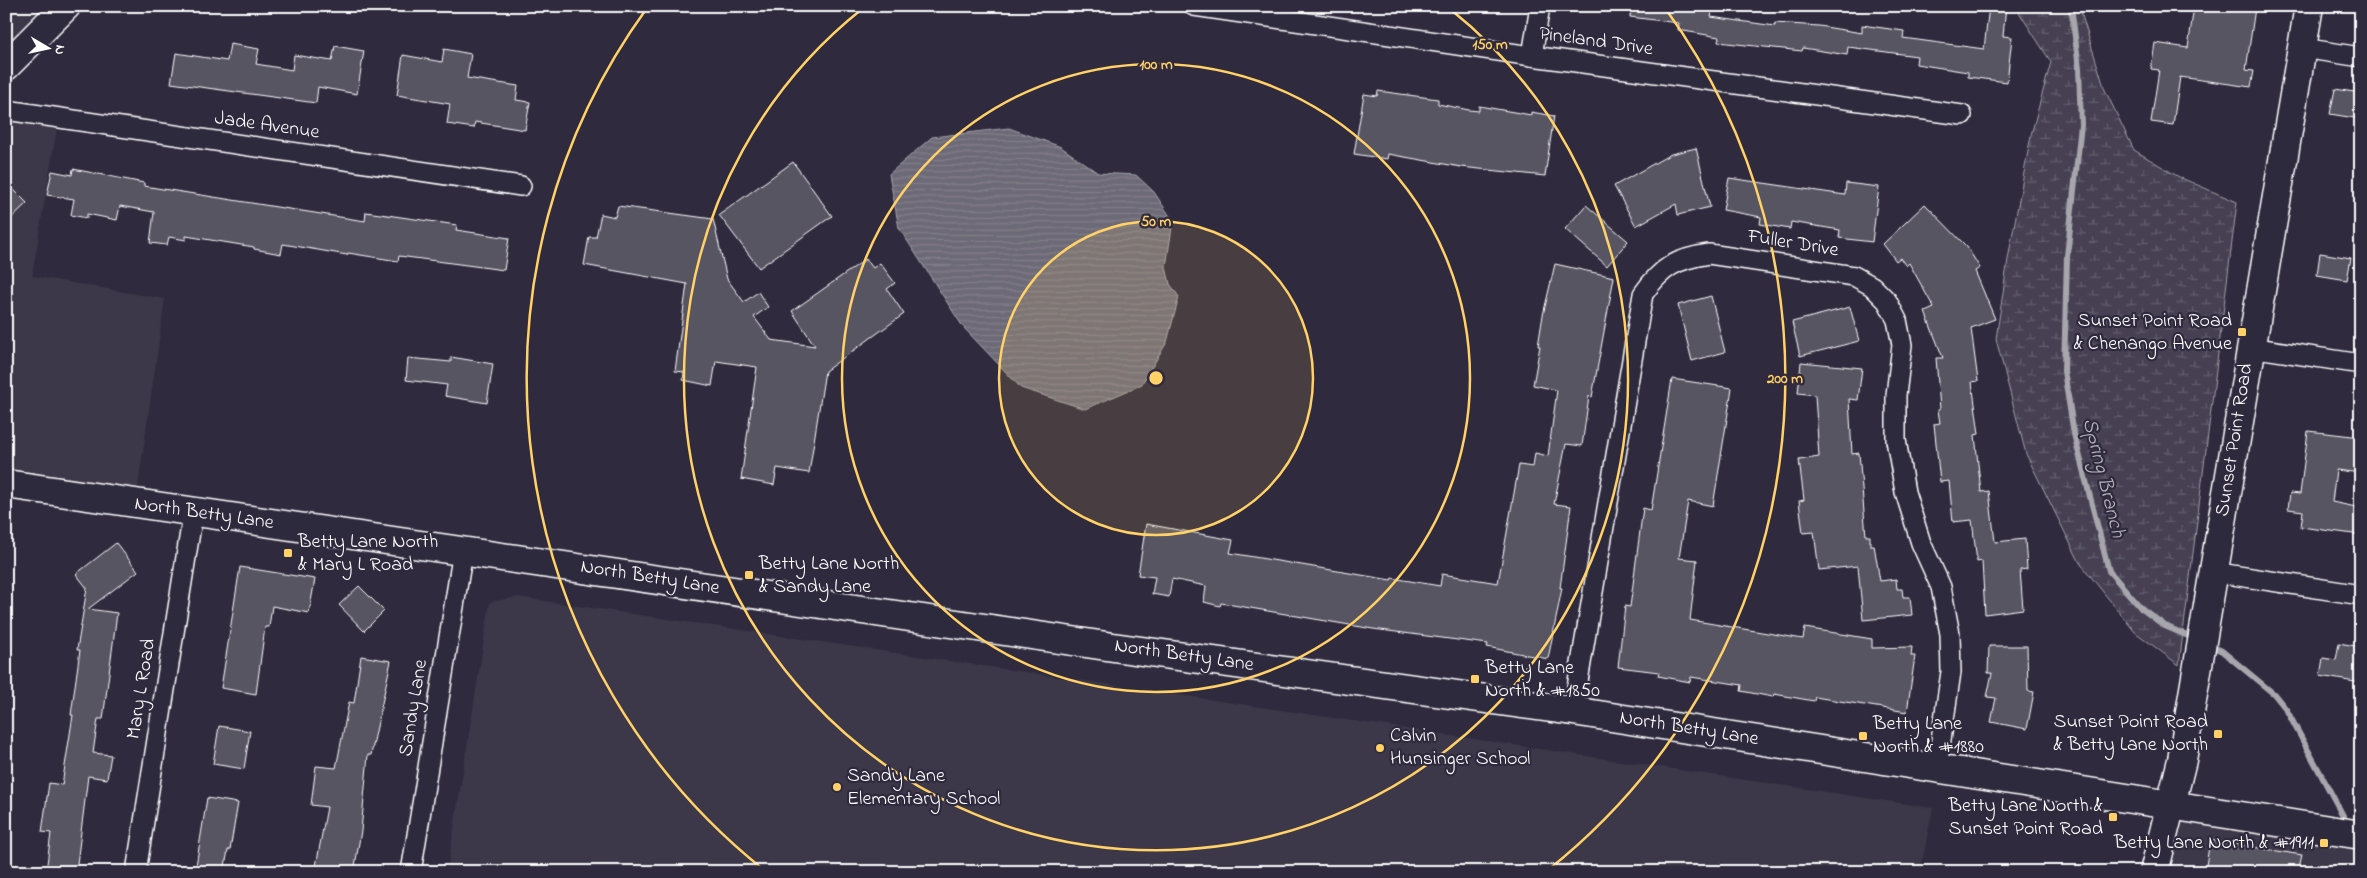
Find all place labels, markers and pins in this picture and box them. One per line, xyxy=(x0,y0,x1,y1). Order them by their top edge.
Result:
place label: Sunset Point Road & Chenango Avenue xyxy=(2074,307,2232,360)
marker: Sunset Point Road & Chenango Avenue xyxy=(2236,326,2248,338)
centre of rings xyxy=(1147,369,1165,387)
place label: Betty Lane North & Mary L Road xyxy=(297,528,438,580)
marker: Betty Lane North & Mary L Road xyxy=(282,547,294,559)
place label: Betty Lane North & Sandy Lane xyxy=(758,550,899,602)
marker: Betty Lane North & Sandy Lane xyxy=(743,569,755,581)
place label: Betty Lane North & #1850 xyxy=(1484,654,1600,706)
marker: Betty Lane North & #1850 xyxy=(1469,673,1481,685)
place label: Sunset Point Road & Betty Lane North xyxy=(2054,708,2208,760)
place label: Betty Lane North & #1880 xyxy=(1872,710,1984,762)
place label: Calvin Hunsinger School xyxy=(1390,722,1530,775)
marker: Sunset Point Road & Betty Lane North xyxy=(2212,728,2224,740)
marker: Betty Lane North & #1880 xyxy=(1857,730,1869,742)
marker: Calvin Hunsinger School xyxy=(1374,742,1386,754)
place label: Sandy Lane Elementary School xyxy=(847,762,1000,814)
marker: Sandy Lane Elementary School xyxy=(831,781,843,793)
place label: Betty Lane North & Sunset Point Road xyxy=(1948,792,2103,844)
marker: Betty Lane North & Sunset Point Road xyxy=(2107,811,2119,823)
place label: Betty Lane North & #1911 xyxy=(2113,829,2314,858)
marker: Betty Lane North & #1911 xyxy=(2318,837,2330,849)

